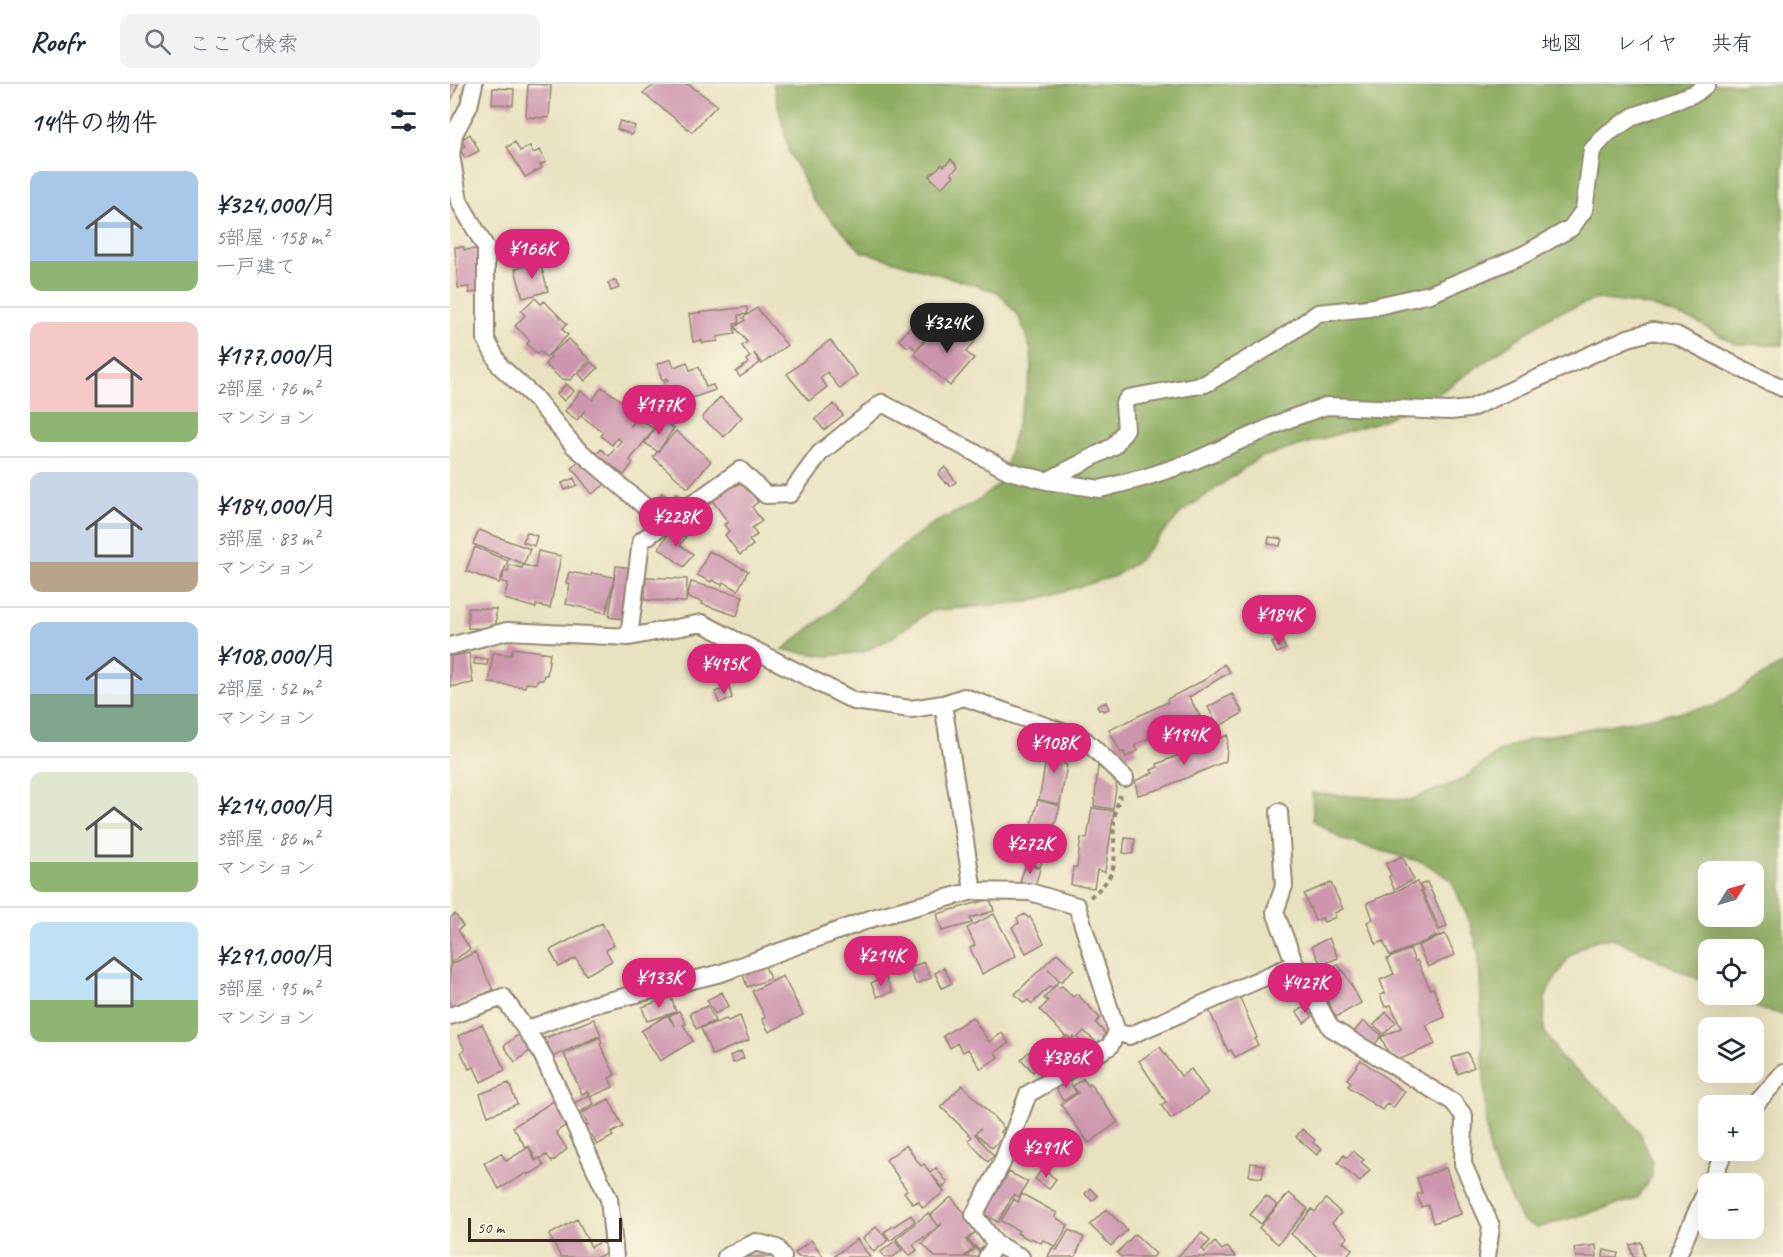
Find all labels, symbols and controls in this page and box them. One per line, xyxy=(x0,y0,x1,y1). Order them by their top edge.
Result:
search box xyxy=(120,14,540,68)
text: Roofr xyxy=(30,24,84,59)
icon: search xyxy=(141,25,174,58)
text: ここで検索 xyxy=(189,30,299,58)
text: 地図 xyxy=(1541,30,1583,56)
text: レイヤ xyxy=(1616,30,1678,56)
text: 共有 xyxy=(1711,30,1753,56)
icon: filters xyxy=(387,104,420,137)
text: 14件の物件 xyxy=(30,106,157,139)
text: ¥324,000/月 xyxy=(216,188,338,221)
icon: home xyxy=(78,195,150,267)
text: 5部屋 · 158 m² xyxy=(216,225,328,250)
pin: ¥166K xyxy=(490,229,574,280)
text: ¥166K xyxy=(509,236,556,261)
text: 一戸建て xyxy=(216,254,296,279)
pin: ¥324K xyxy=(905,303,989,354)
text: ¥324K xyxy=(924,310,970,335)
text: ¥177,000/月 xyxy=(216,339,337,372)
icon: home xyxy=(78,346,150,418)
text: 2部屋 · 76 m² xyxy=(216,376,319,401)
pin: ¥177K xyxy=(617,385,701,436)
text: ¥177K xyxy=(636,392,682,417)
text: マンション xyxy=(216,405,315,430)
text: ¥184,000/月 xyxy=(216,489,338,522)
icon: home xyxy=(78,496,150,568)
pin: ¥228K xyxy=(634,497,718,548)
text: ¥228K xyxy=(653,504,699,529)
text: 3部屋 · 83 m² xyxy=(216,526,319,551)
text: マンション xyxy=(216,555,315,580)
pin: ¥184K xyxy=(1237,595,1321,646)
text: ¥184K xyxy=(1256,602,1302,627)
text: ¥108,000/月 xyxy=(216,639,338,672)
pin: ¥495K xyxy=(682,644,766,695)
icon: home xyxy=(78,646,150,718)
text: ¥495K xyxy=(701,651,747,676)
text: 2部屋 · 52 m² xyxy=(216,676,319,701)
text: マンション xyxy=(216,705,315,730)
pin: ¥194K xyxy=(1142,715,1226,766)
text: ¥194K xyxy=(1161,722,1207,747)
pin: ¥108K xyxy=(1012,723,1096,774)
text: ¥108K xyxy=(1031,730,1077,755)
text: ¥214,000/月 xyxy=(216,789,338,822)
icon: home xyxy=(78,796,150,868)
pin: ¥272K xyxy=(988,824,1072,875)
text: 3部屋 · 86 m² xyxy=(216,826,319,851)
text: ¥272K xyxy=(1007,831,1053,856)
text: マンション xyxy=(216,855,315,880)
north arrow xyxy=(1698,861,1764,927)
map controls xyxy=(1698,861,1764,1239)
pin: ¥214K xyxy=(839,936,923,987)
text: ¥291,000/月 xyxy=(216,939,337,972)
button: locate xyxy=(1698,939,1764,1005)
text: ¥214K xyxy=(858,943,904,968)
icon: home xyxy=(78,946,150,1018)
pin: ¥133K xyxy=(617,958,701,1009)
pin: ¥427K xyxy=(1263,963,1347,1014)
text: ¥133K xyxy=(636,965,682,990)
text: ¥427K xyxy=(1282,970,1328,995)
text: 3部屋 · 95 m² xyxy=(216,976,319,1001)
text: マンション xyxy=(216,1005,315,1030)
button: layers xyxy=(1698,1017,1764,1083)
pin: ¥386K xyxy=(1024,1038,1108,1089)
text: ¥386K xyxy=(1043,1045,1089,1070)
button: + xyxy=(1698,1095,1764,1161)
pin: ¥291K xyxy=(1004,1128,1088,1179)
text: ¥291K xyxy=(1023,1135,1069,1160)
button: − xyxy=(1698,1173,1764,1239)
scale bar xyxy=(468,1215,622,1242)
text: 50 m xyxy=(477,1218,504,1238)

